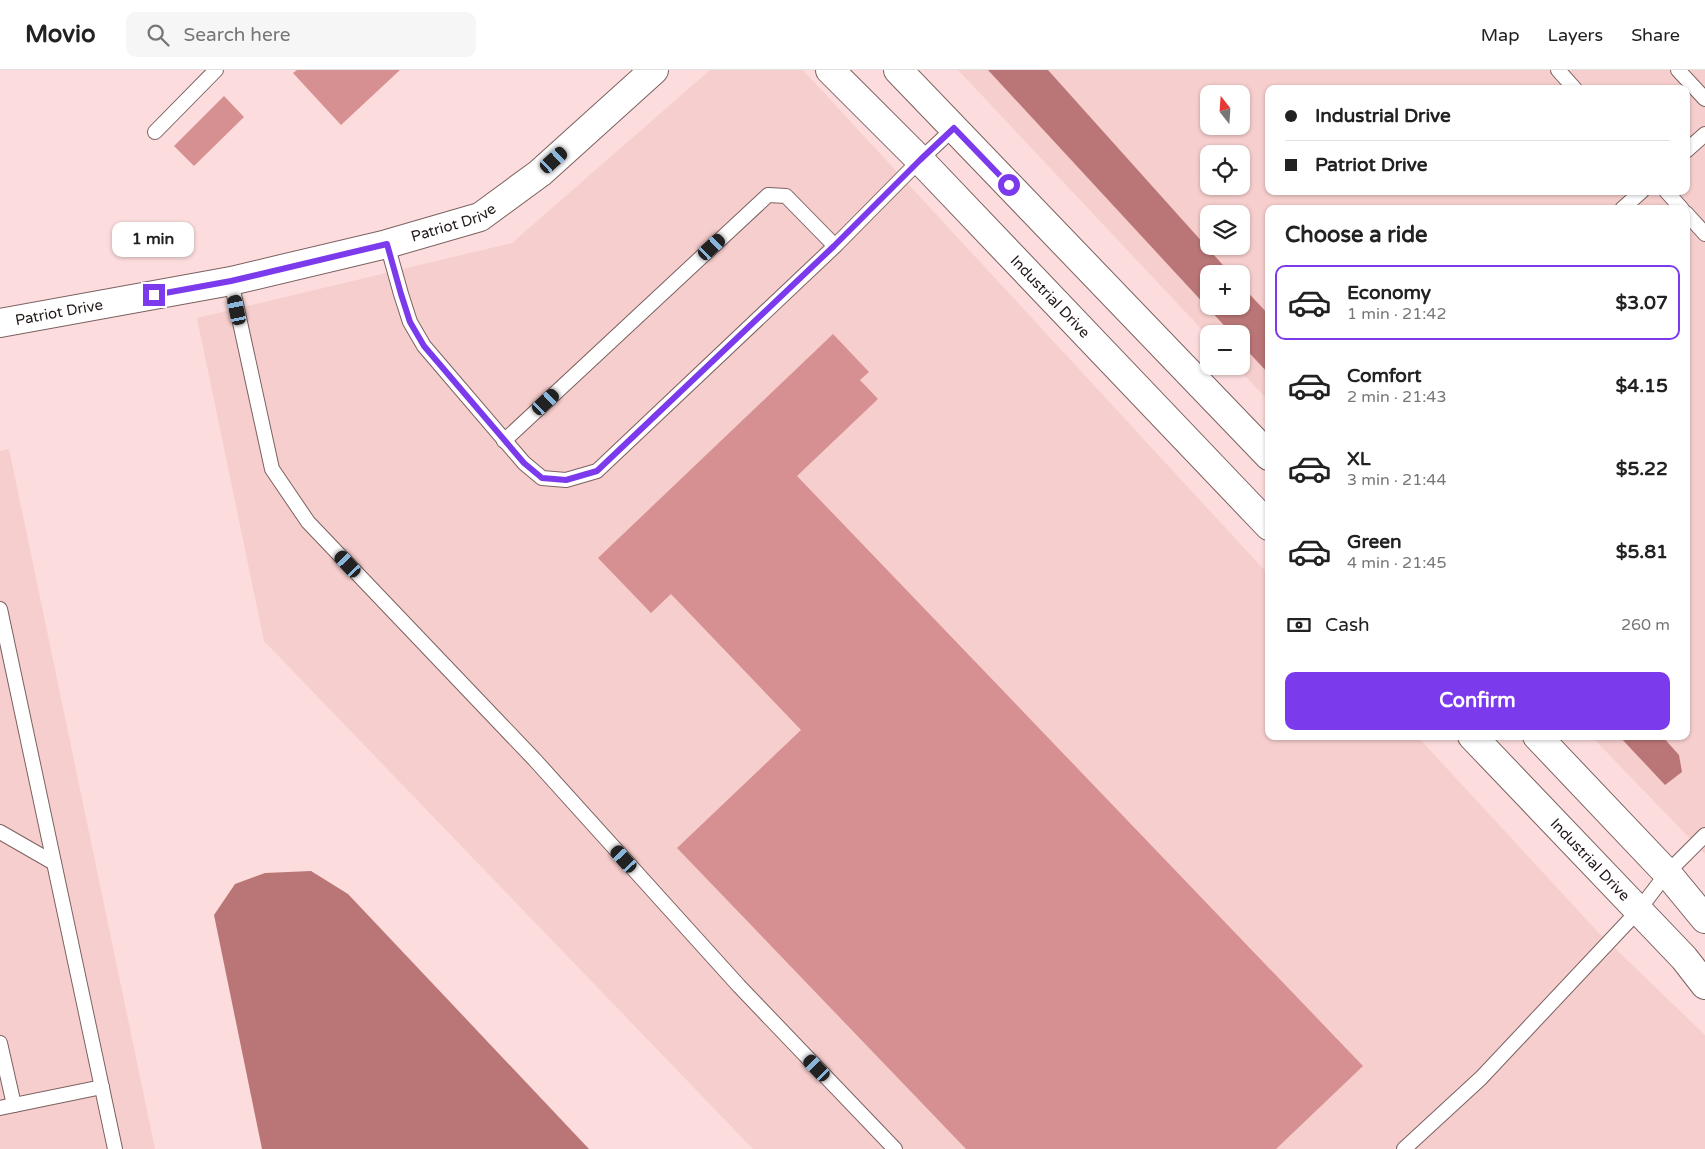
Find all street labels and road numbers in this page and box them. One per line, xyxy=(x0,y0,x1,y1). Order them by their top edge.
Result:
street label: Patriot Drive xyxy=(409,199,499,246)
street label: Industrial Drive xyxy=(1007,252,1094,342)
street label: Patriot Drive xyxy=(14,295,104,329)
street label: Industrial Drive xyxy=(1547,815,1634,905)

